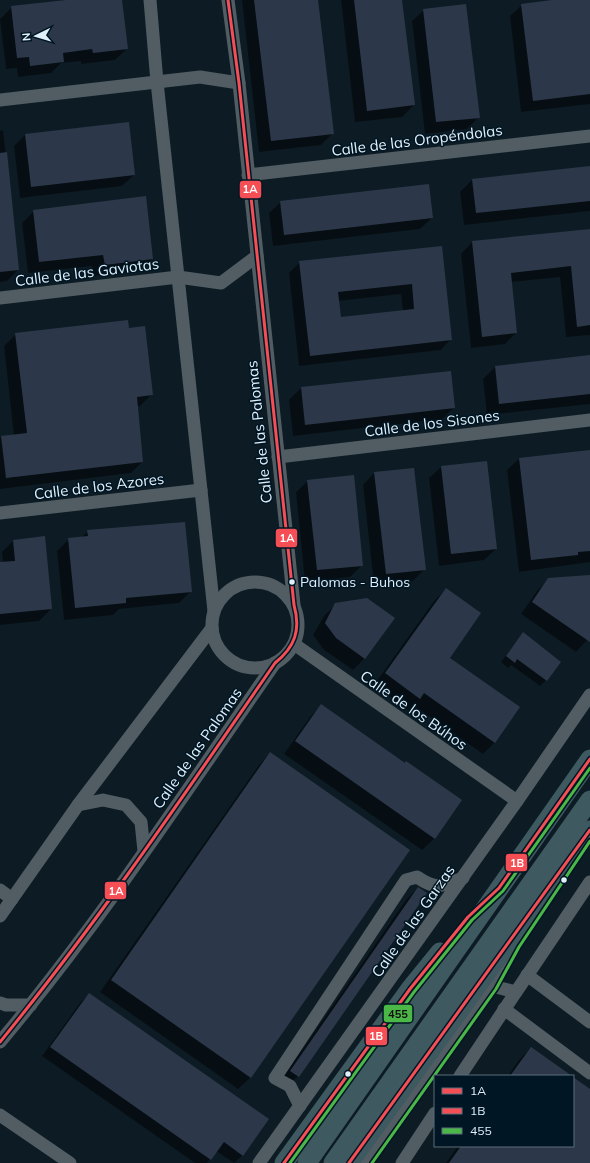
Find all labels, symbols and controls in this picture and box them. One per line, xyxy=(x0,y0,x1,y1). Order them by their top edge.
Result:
north arrow xyxy=(16,16,56,56)
text: N xyxy=(19,32,33,42)
street label: Calle de las Oropéndolas xyxy=(330,120,504,160)
line badge: 1A xyxy=(239,180,262,199)
text: 1A xyxy=(243,182,258,196)
street label: Calle de las Gaviotas xyxy=(14,254,160,290)
street label: Calle de las Palomas xyxy=(242,360,276,504)
street label: Calle de los Sisones xyxy=(363,405,501,441)
street label: Calle de los Azores xyxy=(33,469,165,503)
line badge: 1A xyxy=(275,528,298,548)
text: 1A xyxy=(280,531,295,545)
place label: Palomas - Buhos xyxy=(300,573,410,591)
marker: Palomas - Buhos xyxy=(287,577,297,587)
street label: Calle de los Búhos xyxy=(357,666,471,754)
street label: Calle de las Palomas xyxy=(148,684,246,812)
line badge: 1B xyxy=(505,853,528,872)
text: 1B xyxy=(510,856,524,870)
street label: Calle de las Garzas xyxy=(367,861,459,981)
unlabelled marker xyxy=(559,875,569,885)
line badge: 1A xyxy=(104,881,127,900)
text: 1A xyxy=(109,884,124,898)
line badge: 455 xyxy=(383,1004,413,1023)
text: 455 xyxy=(388,1007,408,1021)
line badge: 1B xyxy=(365,1026,388,1046)
text: 1B xyxy=(369,1029,383,1043)
unlabelled marker xyxy=(343,1069,353,1079)
legend xyxy=(434,1075,574,1147)
text: 1A xyxy=(470,1083,486,1098)
text: 1B xyxy=(470,1103,485,1118)
text: 455 xyxy=(470,1123,492,1138)

